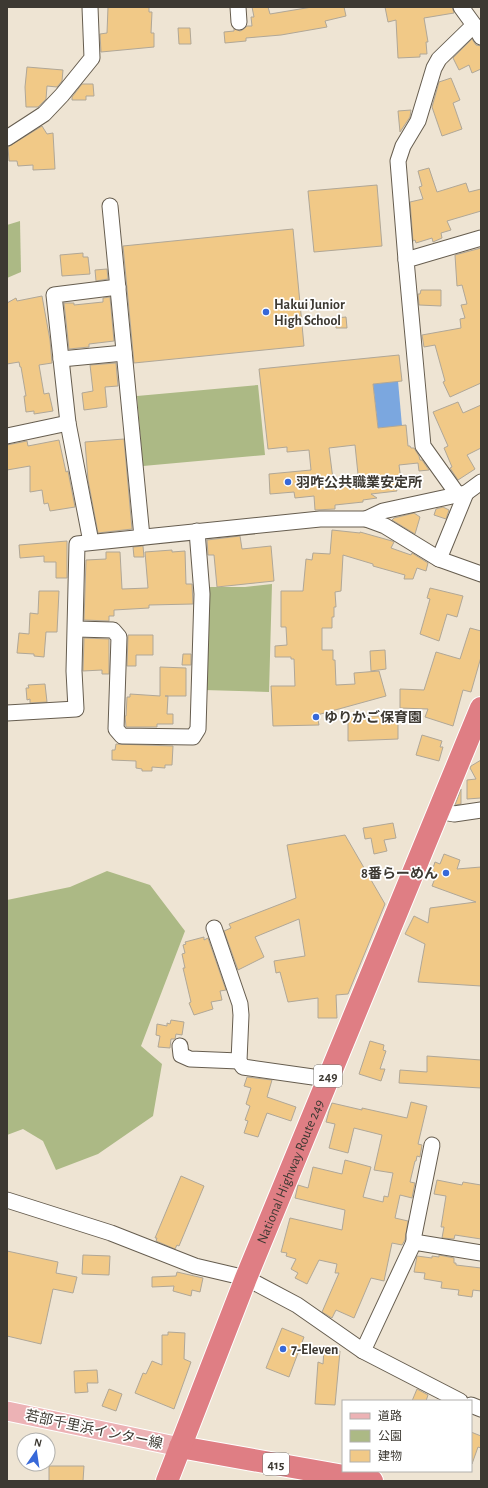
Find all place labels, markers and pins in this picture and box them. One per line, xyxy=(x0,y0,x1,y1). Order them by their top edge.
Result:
place label: Hakui Junior High School xyxy=(274,298,345,328)
marker: Hakui Junior High School xyxy=(261,307,271,317)
place label: 羽咋公共職業安定所 xyxy=(296,474,422,490)
marker: 羽咋公共職業安定所 xyxy=(283,477,293,487)
place label: ゆりかご保育園 xyxy=(324,709,422,725)
marker: ゆりかご保育園 xyxy=(311,712,321,722)
place label: 8番らーめん xyxy=(361,866,438,881)
marker: 8番らーめん xyxy=(441,868,451,878)
place label: 7-Eleven xyxy=(291,1343,339,1357)
marker: 7-Eleven xyxy=(278,1344,288,1354)

